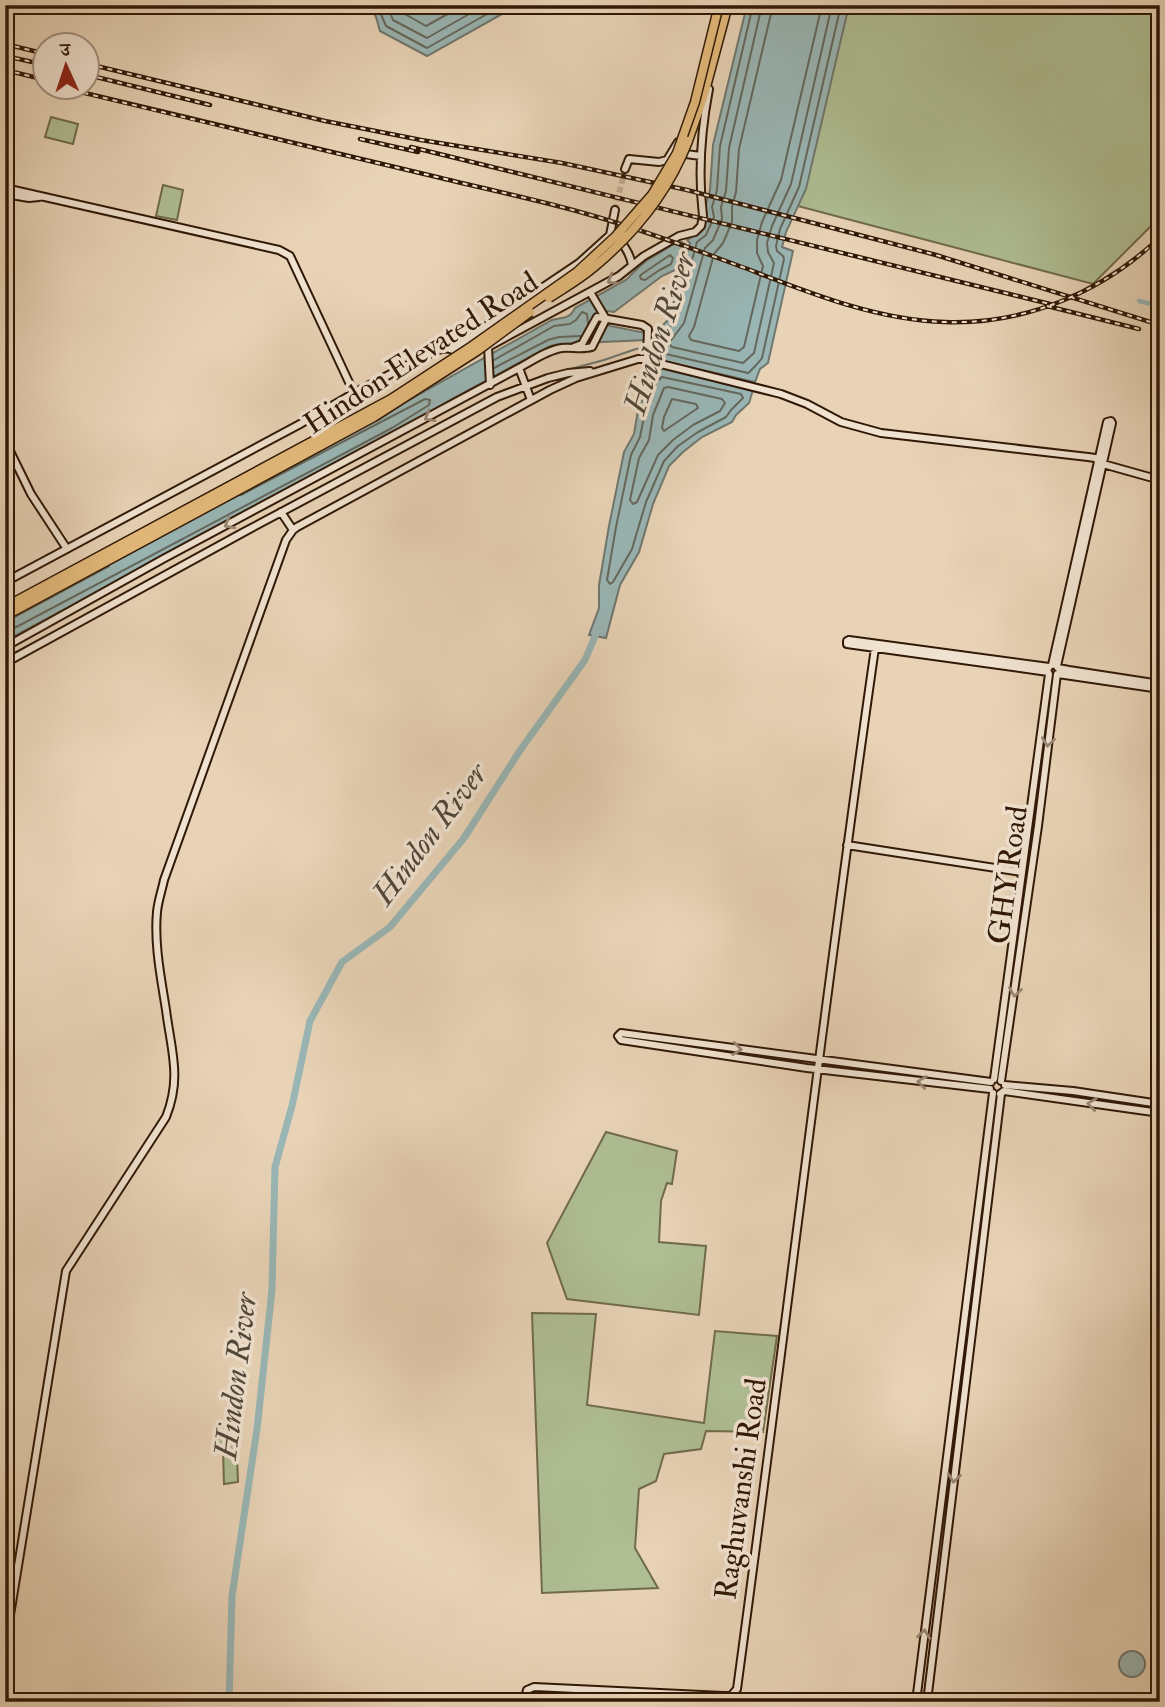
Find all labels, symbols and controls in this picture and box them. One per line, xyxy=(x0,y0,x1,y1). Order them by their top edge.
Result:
north arrow xyxy=(32,32,102,102)
text: उ xyxy=(58,38,72,62)
water label: Hindon River xyxy=(614,245,706,421)
street label: Hindon Elevated Road xyxy=(297,263,545,443)
one-way arrow xyxy=(606,271,619,284)
one-way arrow xyxy=(424,408,437,421)
one-way arrow xyxy=(224,516,236,529)
one-way arrow xyxy=(1040,736,1055,748)
water label: Hindon River xyxy=(362,753,498,915)
street label: GHY Road xyxy=(980,803,1036,947)
one-way arrow xyxy=(1007,986,1022,998)
one-way arrow xyxy=(732,1041,743,1056)
one-way arrow xyxy=(916,1074,928,1089)
one-way arrow xyxy=(1086,1096,1098,1111)
water label: Hindon River xyxy=(206,1288,266,1464)
street label: Raghuvanshi Road xyxy=(707,1376,775,1602)
one-way arrow xyxy=(946,1472,961,1484)
one-way arrow xyxy=(917,1628,932,1640)

